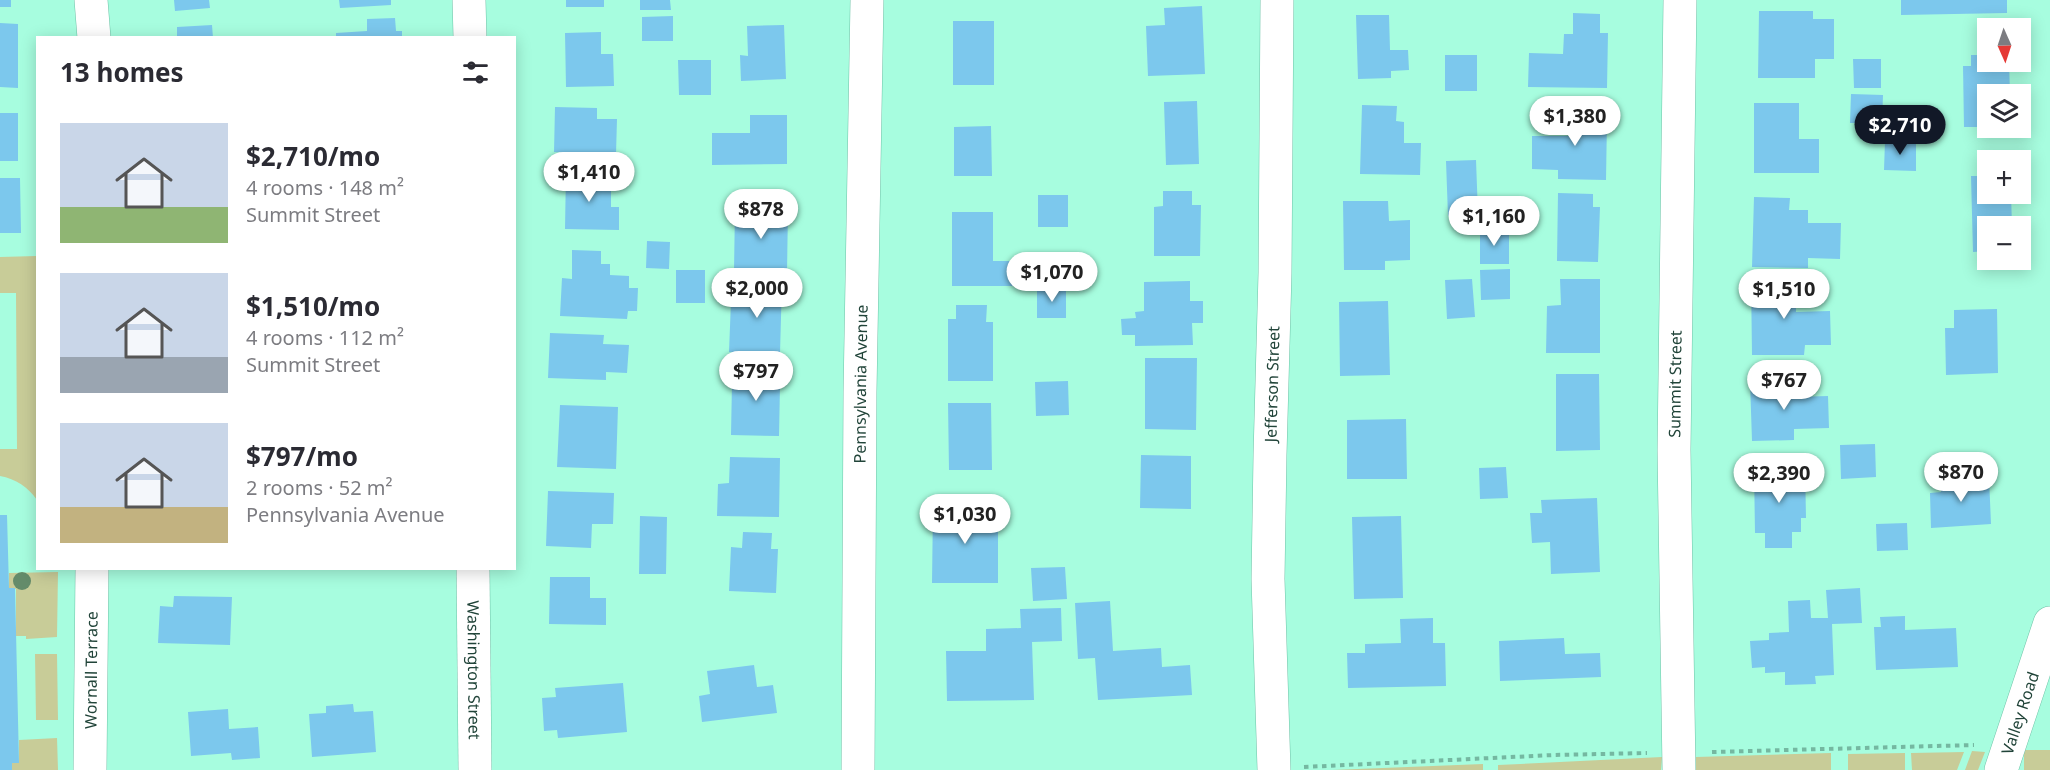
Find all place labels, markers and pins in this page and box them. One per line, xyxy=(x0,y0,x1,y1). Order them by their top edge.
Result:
pin: $1,380 xyxy=(1526,96,1624,147)
pin: $2,710 xyxy=(1851,105,1949,156)
pin: $1,410 xyxy=(540,152,638,203)
pin: $878 xyxy=(725,189,797,240)
pin: $1,160 xyxy=(1445,196,1543,247)
pin: $1,070 xyxy=(1003,252,1101,303)
pin: $2,000 xyxy=(708,268,806,319)
pin: $1,510 xyxy=(1735,269,1833,320)
pin: $797 xyxy=(720,351,792,402)
pin: $767 xyxy=(1748,360,1820,411)
pin: $870 xyxy=(1925,452,1997,503)
pin: $2,390 xyxy=(1730,453,1828,504)
pin: $1,030 xyxy=(916,494,1014,545)

